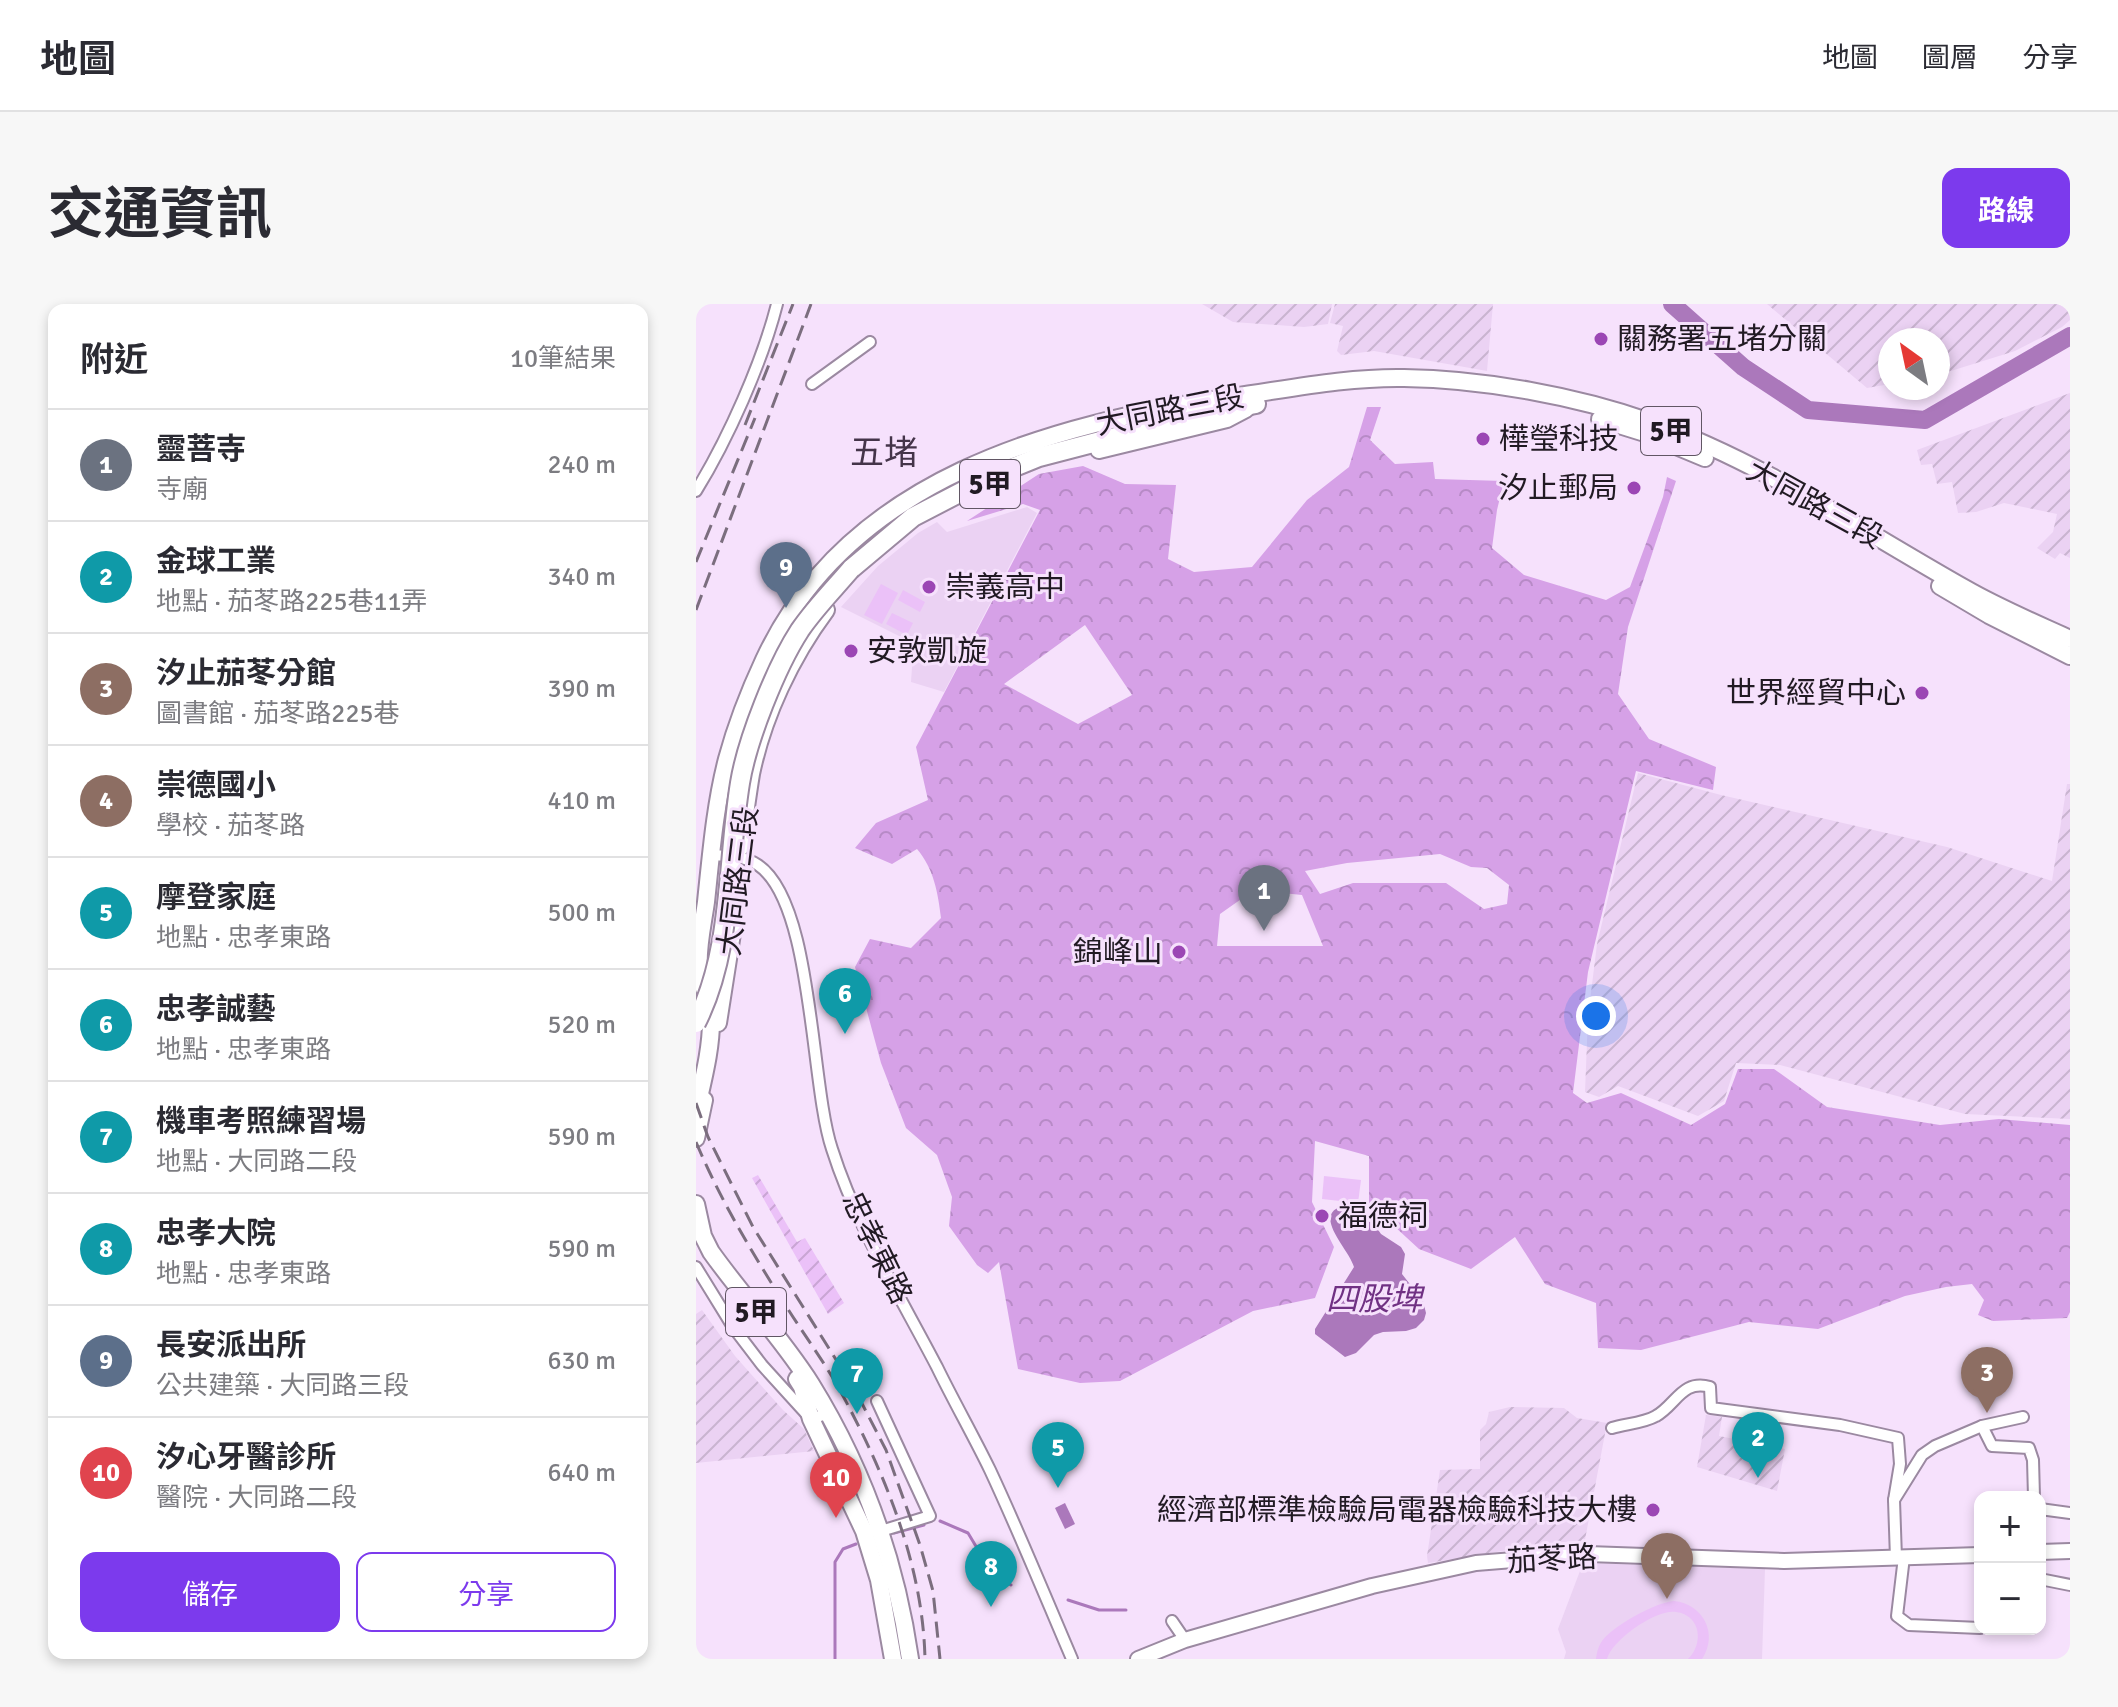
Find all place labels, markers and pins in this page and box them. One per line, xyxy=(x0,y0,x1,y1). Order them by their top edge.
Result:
place label: 關務署五堵分關 xyxy=(1617,321,1827,358)
marker: 關務署五堵分關 xyxy=(1592,330,1610,348)
place label: 樺瑩科技 xyxy=(1499,421,1619,458)
marker: 樺瑩科技 xyxy=(1474,430,1492,448)
place label: 汐止郵局 xyxy=(1498,470,1618,507)
marker: 汐止郵局 xyxy=(1625,479,1643,497)
pin: 9 xyxy=(760,542,812,608)
place label: 崇義高中 xyxy=(945,569,1065,606)
marker: 崇義高中 xyxy=(920,578,938,596)
place label: 安敦凱旋 xyxy=(867,633,987,670)
marker: 安敦凱旋 xyxy=(842,642,860,660)
place label: 世界經貿中心 xyxy=(1726,675,1906,712)
marker: 世界經貿中心 xyxy=(1913,684,1931,702)
pin: 1 xyxy=(1238,865,1290,931)
place label: 錦峰山 xyxy=(1073,934,1163,971)
marker: 錦峰山 xyxy=(1170,943,1188,961)
pin: 6 xyxy=(819,968,871,1034)
place label: 福德祠 xyxy=(1338,1198,1428,1235)
marker: 福德祠 xyxy=(1313,1207,1331,1225)
pin: 3 xyxy=(1961,1347,2013,1413)
pin: 7 xyxy=(831,1348,883,1414)
pin: 2 xyxy=(1732,1412,1784,1478)
pin: 5 xyxy=(1032,1422,1084,1488)
pin: 10 xyxy=(810,1452,862,1518)
place label: 經濟部標準檢驗局電器檢驗科技大樓 xyxy=(1157,1492,1637,1529)
marker: 經濟部標準檢驗局電器檢驗科技大樓 xyxy=(1644,1501,1662,1519)
pin: 4 xyxy=(1641,1533,1693,1599)
pin: 8 xyxy=(965,1541,1017,1607)

